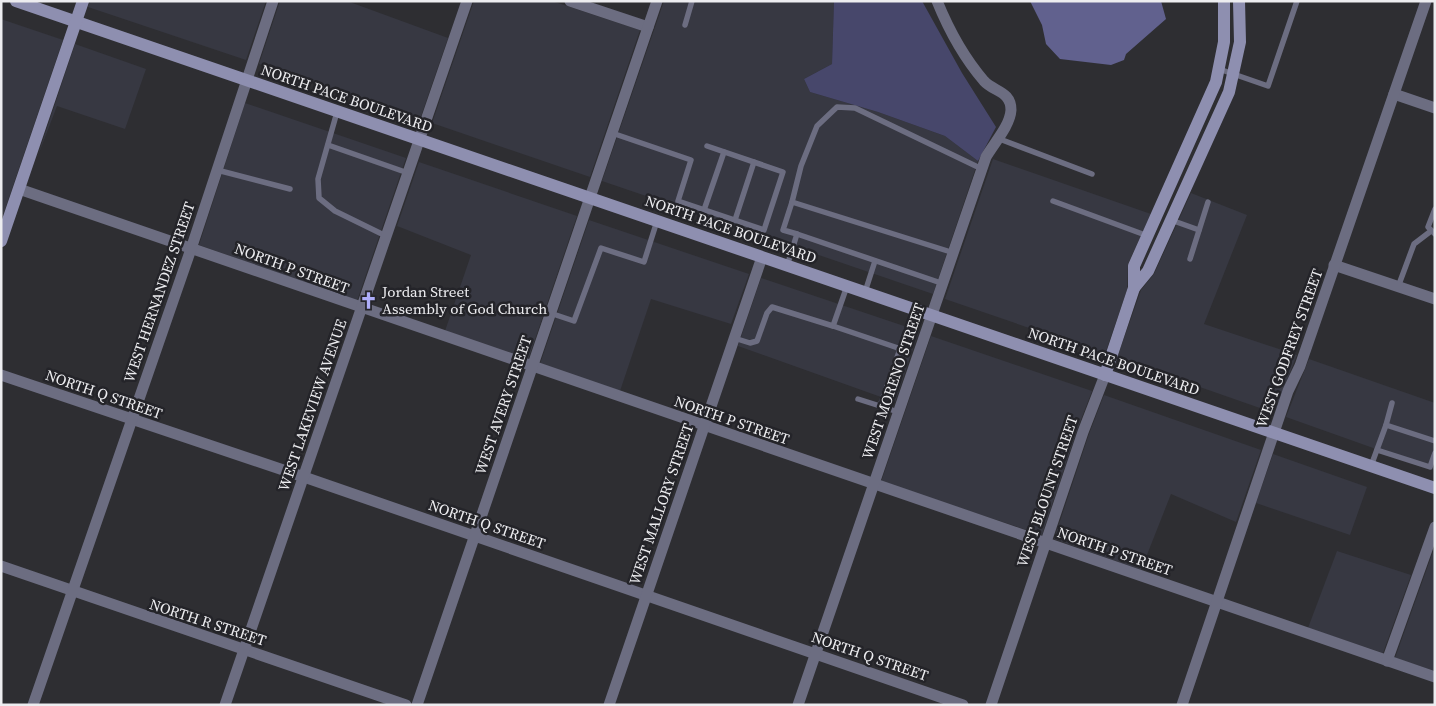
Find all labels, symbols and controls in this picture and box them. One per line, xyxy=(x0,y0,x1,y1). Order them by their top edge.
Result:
street label: NORTH PACE BOULEVARD xyxy=(258,59,436,137)
street label: NORTH PACE BOULEVARD xyxy=(642,190,820,268)
street label: WEST HERNANDEZ STREET xyxy=(118,199,200,385)
street label: NORTH P STREET xyxy=(232,238,352,298)
street label: WEST GODFREY STREET xyxy=(1251,266,1327,430)
place label: Jordan Street Assembly of God Church xyxy=(381,281,547,319)
church icon: Jordan Street Assembly of God Church xyxy=(358,290,378,310)
street label: WEST MORENO STREET xyxy=(856,300,930,462)
street label: WEST LAKEVIEW AVENUE xyxy=(273,316,351,494)
street label: NORTH PACE BOULEVARD xyxy=(1025,322,1203,400)
street label: WEST AVERY STREET xyxy=(469,333,537,477)
street label: NORTH Q STREET xyxy=(43,364,165,424)
street label: NORTH P STREET xyxy=(672,390,792,450)
street label: WEST BLOUNT STREET xyxy=(1011,412,1083,570)
street label: WEST MALLORY STREET xyxy=(624,421,698,587)
street label: NORTH Q STREET xyxy=(426,494,548,554)
street label: NORTH P STREET xyxy=(1055,521,1175,581)
street label: NORTH R STREET xyxy=(147,593,269,651)
street label: NORTH Q STREET xyxy=(809,626,931,686)

